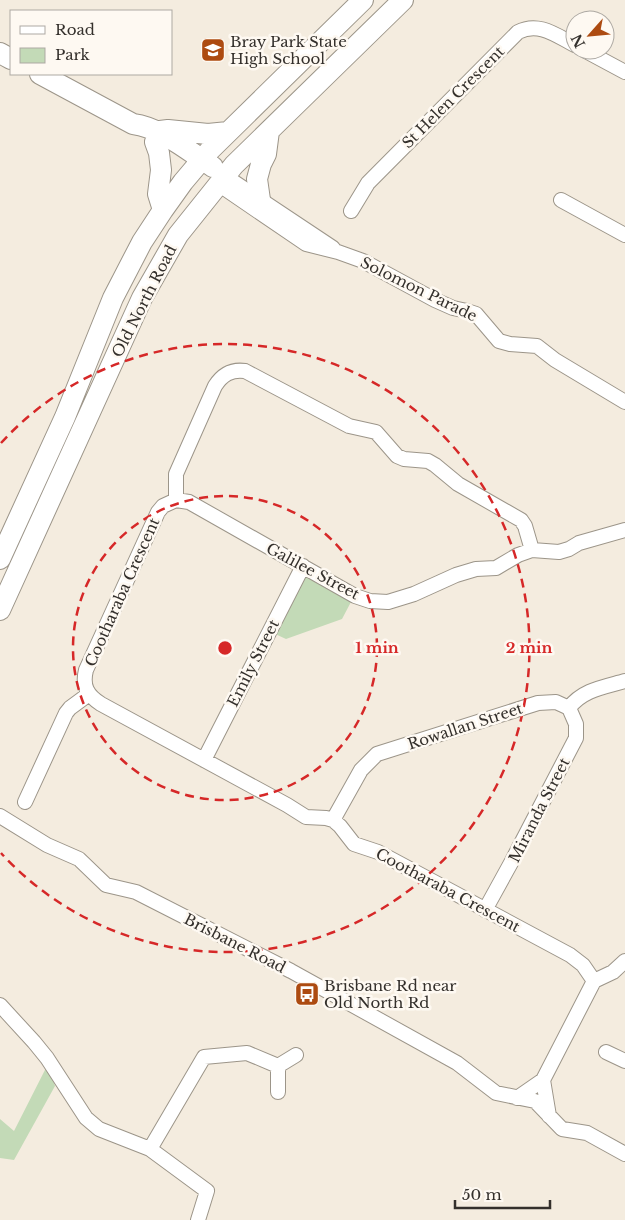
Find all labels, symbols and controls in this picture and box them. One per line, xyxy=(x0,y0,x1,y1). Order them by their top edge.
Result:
legend xyxy=(10,10,172,75)
north arrow xyxy=(565,10,615,60)
text: Road xyxy=(55,20,95,39)
text: N xyxy=(567,31,589,51)
place label: Bray Park State High School xyxy=(230,32,347,68)
school or university icon: Bray Park State High School xyxy=(200,37,226,63)
street label: St Helen Crescent xyxy=(398,42,508,152)
text: Park xyxy=(55,45,91,64)
street label: Old North Road xyxy=(107,242,181,360)
street label: Solomon Parade xyxy=(358,253,480,325)
street label: Cootharaba Crescent xyxy=(81,514,164,669)
street label: Galilee Street xyxy=(263,538,363,604)
street label: Emily Street xyxy=(223,616,283,710)
text: 1 min xyxy=(355,638,399,657)
text: 2 min xyxy=(506,638,552,657)
centre of rings xyxy=(216,639,234,657)
street label: Rowallan Street xyxy=(405,698,525,754)
street label: Miranda Street xyxy=(504,754,574,866)
street label: Cootharaba Crescent xyxy=(373,844,524,936)
street label: Brisbane Road xyxy=(181,909,289,977)
place label: Brisbane Rd near Old North Rd xyxy=(324,976,457,1012)
bus stop icon: Brisbane Rd near Old North Rd xyxy=(294,981,320,1007)
scale bar xyxy=(455,1178,550,1210)
text: 50 m xyxy=(462,1185,502,1204)

